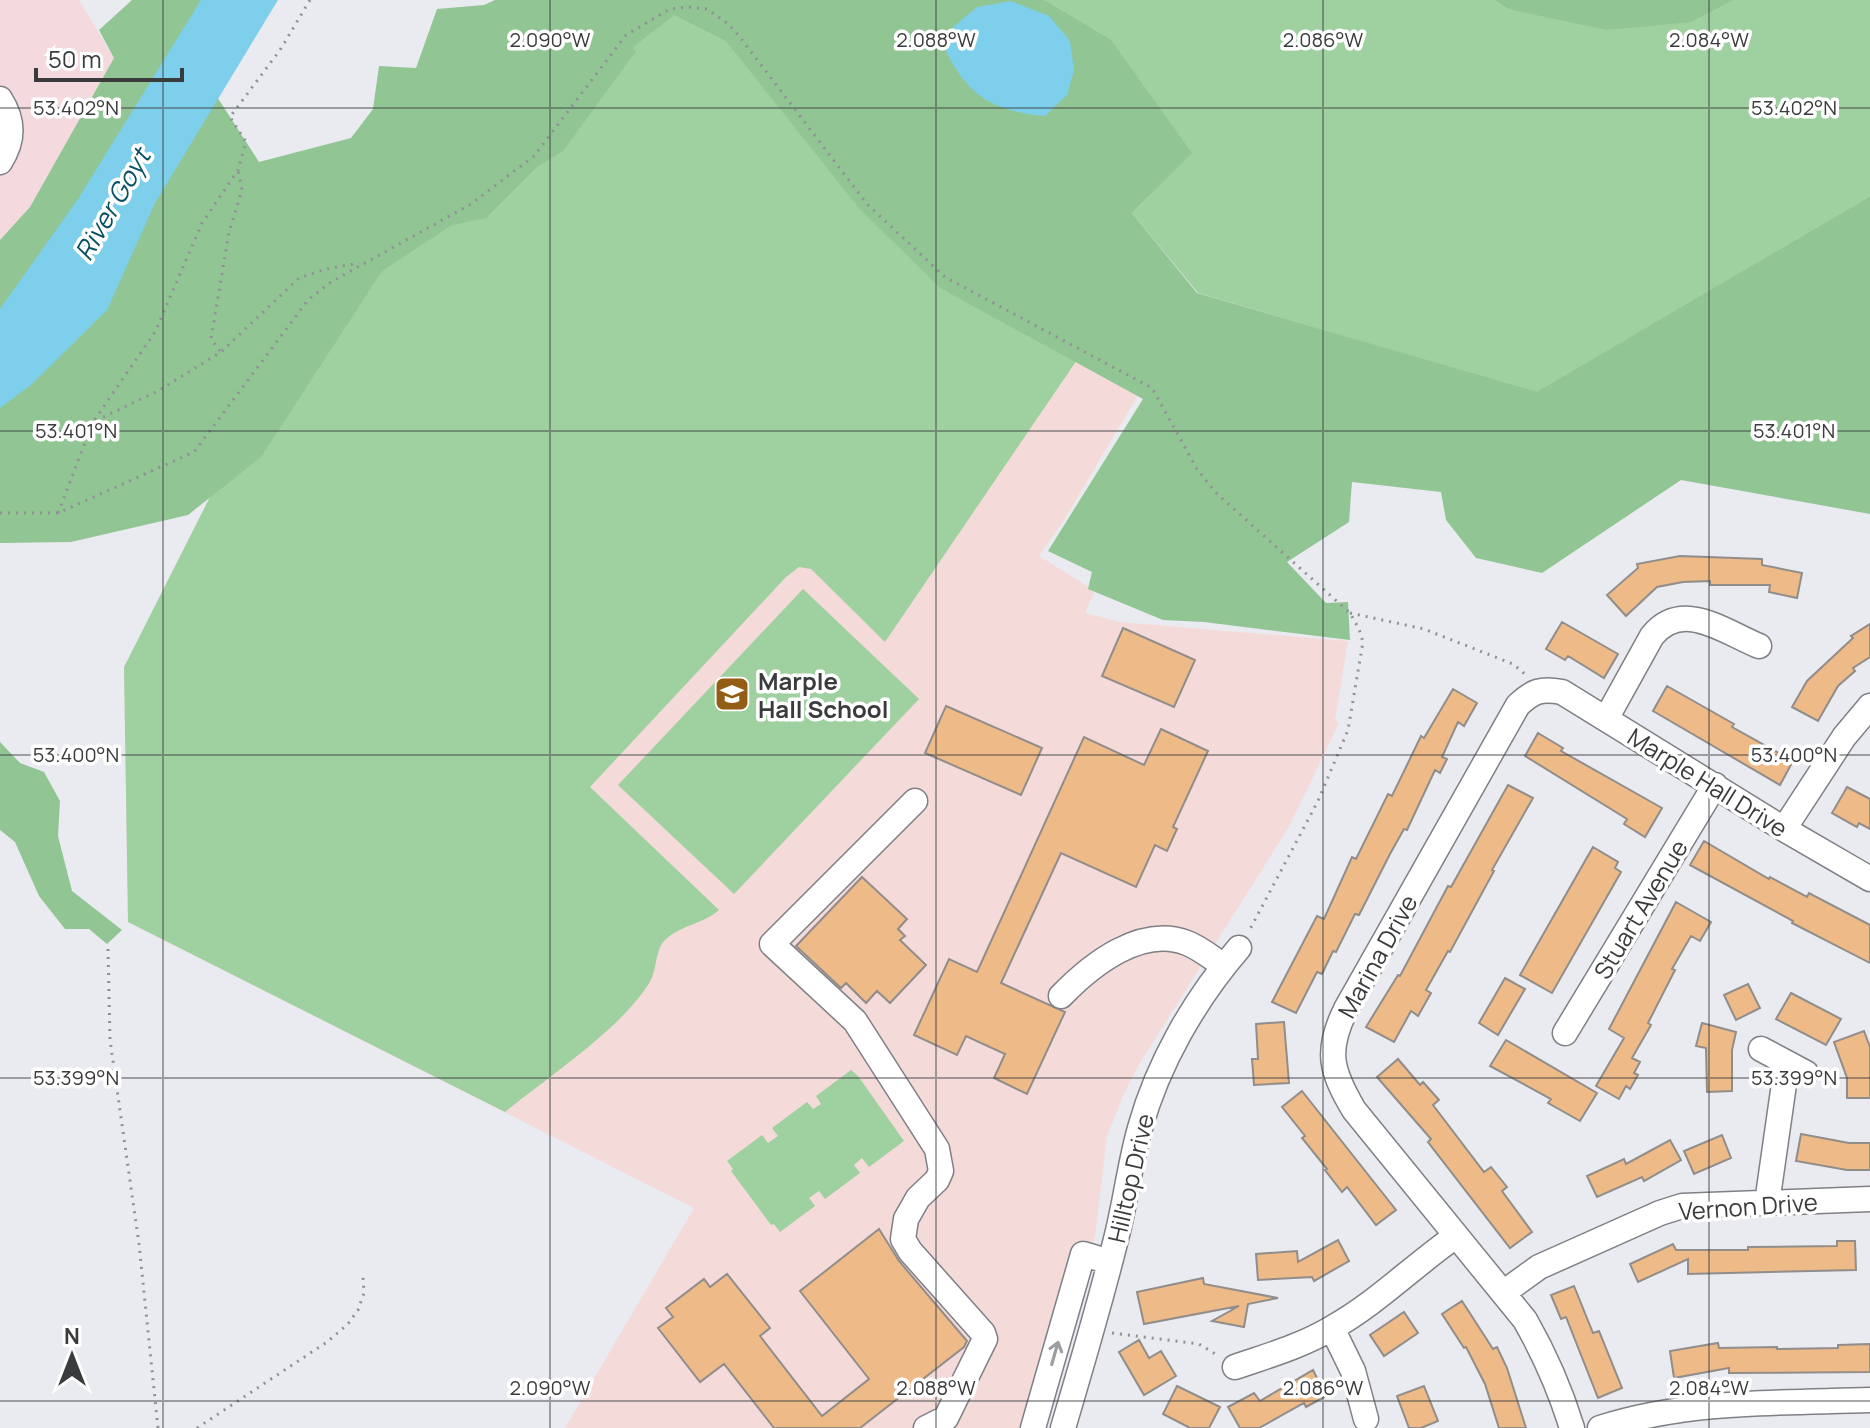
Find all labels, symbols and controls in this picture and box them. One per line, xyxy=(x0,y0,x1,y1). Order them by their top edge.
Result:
text: 2.090°W xyxy=(510,26,591,53)
text: 2.088°W xyxy=(896,26,976,53)
text: 2.086°W xyxy=(1283,26,1363,53)
text: 2.084°W xyxy=(1669,26,1749,53)
scale bar xyxy=(36,32,182,82)
text: 50 m xyxy=(48,42,102,75)
text: 53.402°N xyxy=(33,94,119,121)
text: 53.402°N xyxy=(1751,94,1837,121)
water label: River Goyt xyxy=(66,139,160,266)
text: 53.401°N xyxy=(35,417,117,444)
text: 53.401°N xyxy=(1753,417,1835,444)
place label: Marple Hall School xyxy=(758,664,888,725)
school or university icon: Marple Hall School xyxy=(713,675,751,713)
street label: Marple Hall Drive xyxy=(1622,720,1794,844)
text: 53.400°N xyxy=(33,741,119,768)
text: 53.400°N xyxy=(1751,741,1837,768)
street label: Stuart Avenue xyxy=(1585,833,1695,985)
street label: Marina Drive xyxy=(1330,888,1424,1024)
text: 53.399°N xyxy=(33,1064,119,1091)
text: 53.399°N xyxy=(1751,1064,1837,1091)
street label: Hilltop Drive xyxy=(1099,1110,1161,1246)
street label: Vernon Drive xyxy=(1677,1185,1819,1227)
north arrow xyxy=(32,1316,112,1396)
text: N xyxy=(64,1321,80,1351)
one-way arrow xyxy=(1048,1341,1063,1367)
text: 2.090°W xyxy=(510,1374,591,1401)
text: 2.088°W xyxy=(896,1374,976,1401)
text: 2.086°W xyxy=(1283,1374,1363,1401)
text: 2.084°W xyxy=(1669,1374,1749,1401)

